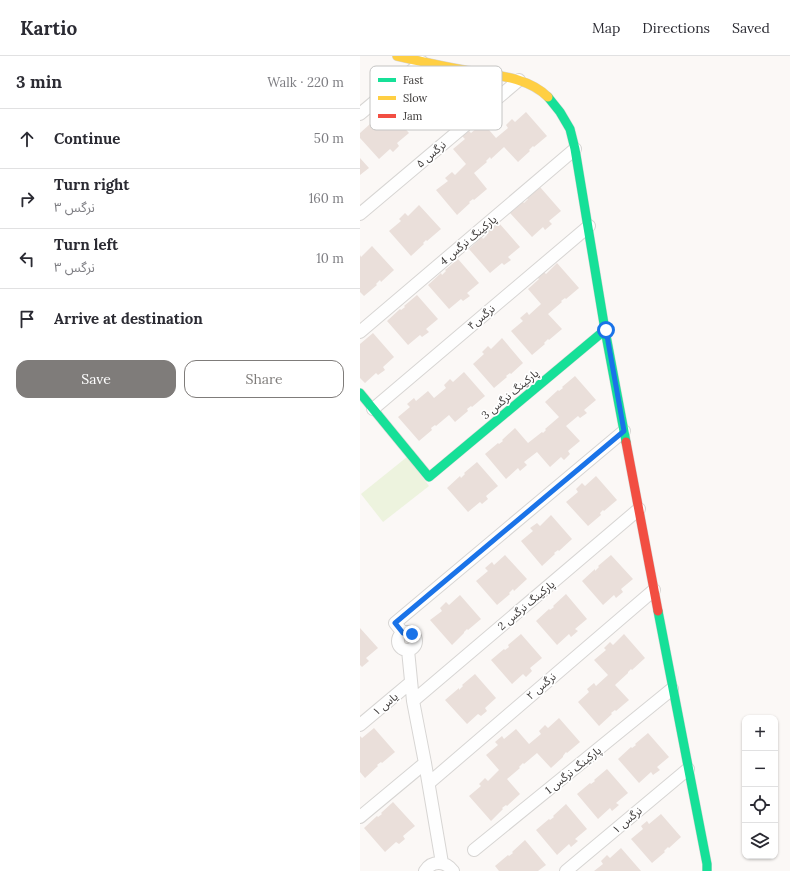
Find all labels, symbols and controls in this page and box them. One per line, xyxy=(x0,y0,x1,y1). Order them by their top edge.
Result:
text: Kartio xyxy=(20,16,77,40)
text: Map xyxy=(592,19,620,37)
text: Directions xyxy=(642,19,710,37)
text: Saved xyxy=(732,19,770,37)
legend xyxy=(370,66,502,130)
text: 3 min xyxy=(16,71,62,93)
text: Fast xyxy=(403,73,424,87)
text: Walk · 220 m xyxy=(267,74,344,91)
text: Slow xyxy=(403,91,428,105)
text: Jam xyxy=(402,109,423,123)
icon: ahead xyxy=(16,128,38,150)
text: Continue xyxy=(54,129,120,148)
text: 50 m xyxy=(314,130,344,147)
street label: نرگس ۵ xyxy=(413,138,449,170)
text: Turn right xyxy=(54,175,130,194)
icon: right xyxy=(16,188,38,210)
text: 160 m xyxy=(309,190,344,207)
text: نرگس ۳ xyxy=(54,199,95,216)
street label: پارکینگ نرگس 4 xyxy=(437,212,500,269)
text: Turn left xyxy=(54,235,118,254)
icon: left xyxy=(16,248,38,270)
text: 10 m xyxy=(316,250,344,267)
text: نرگس ۳ xyxy=(54,259,95,276)
street label: نرگس۴ xyxy=(464,301,498,333)
icon: arrive xyxy=(16,308,38,330)
text: Arrive at destination xyxy=(54,309,203,328)
route start xyxy=(597,321,615,339)
button: Save xyxy=(16,360,176,398)
button: Share xyxy=(184,360,344,398)
street label: پارکینگ نرگس 3 xyxy=(478,366,542,423)
street label: پارکینگ نرگس 2 xyxy=(495,577,558,634)
route end xyxy=(403,625,421,643)
street label: نرگس ۲ xyxy=(523,669,559,703)
street label: یاس ۱ xyxy=(369,689,401,719)
map controls xyxy=(742,715,778,859)
button: + xyxy=(742,715,778,751)
street label: پارکینگ نرگس 1 xyxy=(542,743,605,798)
button: − xyxy=(742,751,778,787)
button: locate xyxy=(742,787,778,823)
street label: نرگس ۱ xyxy=(609,804,645,836)
button: layers xyxy=(742,823,778,859)

